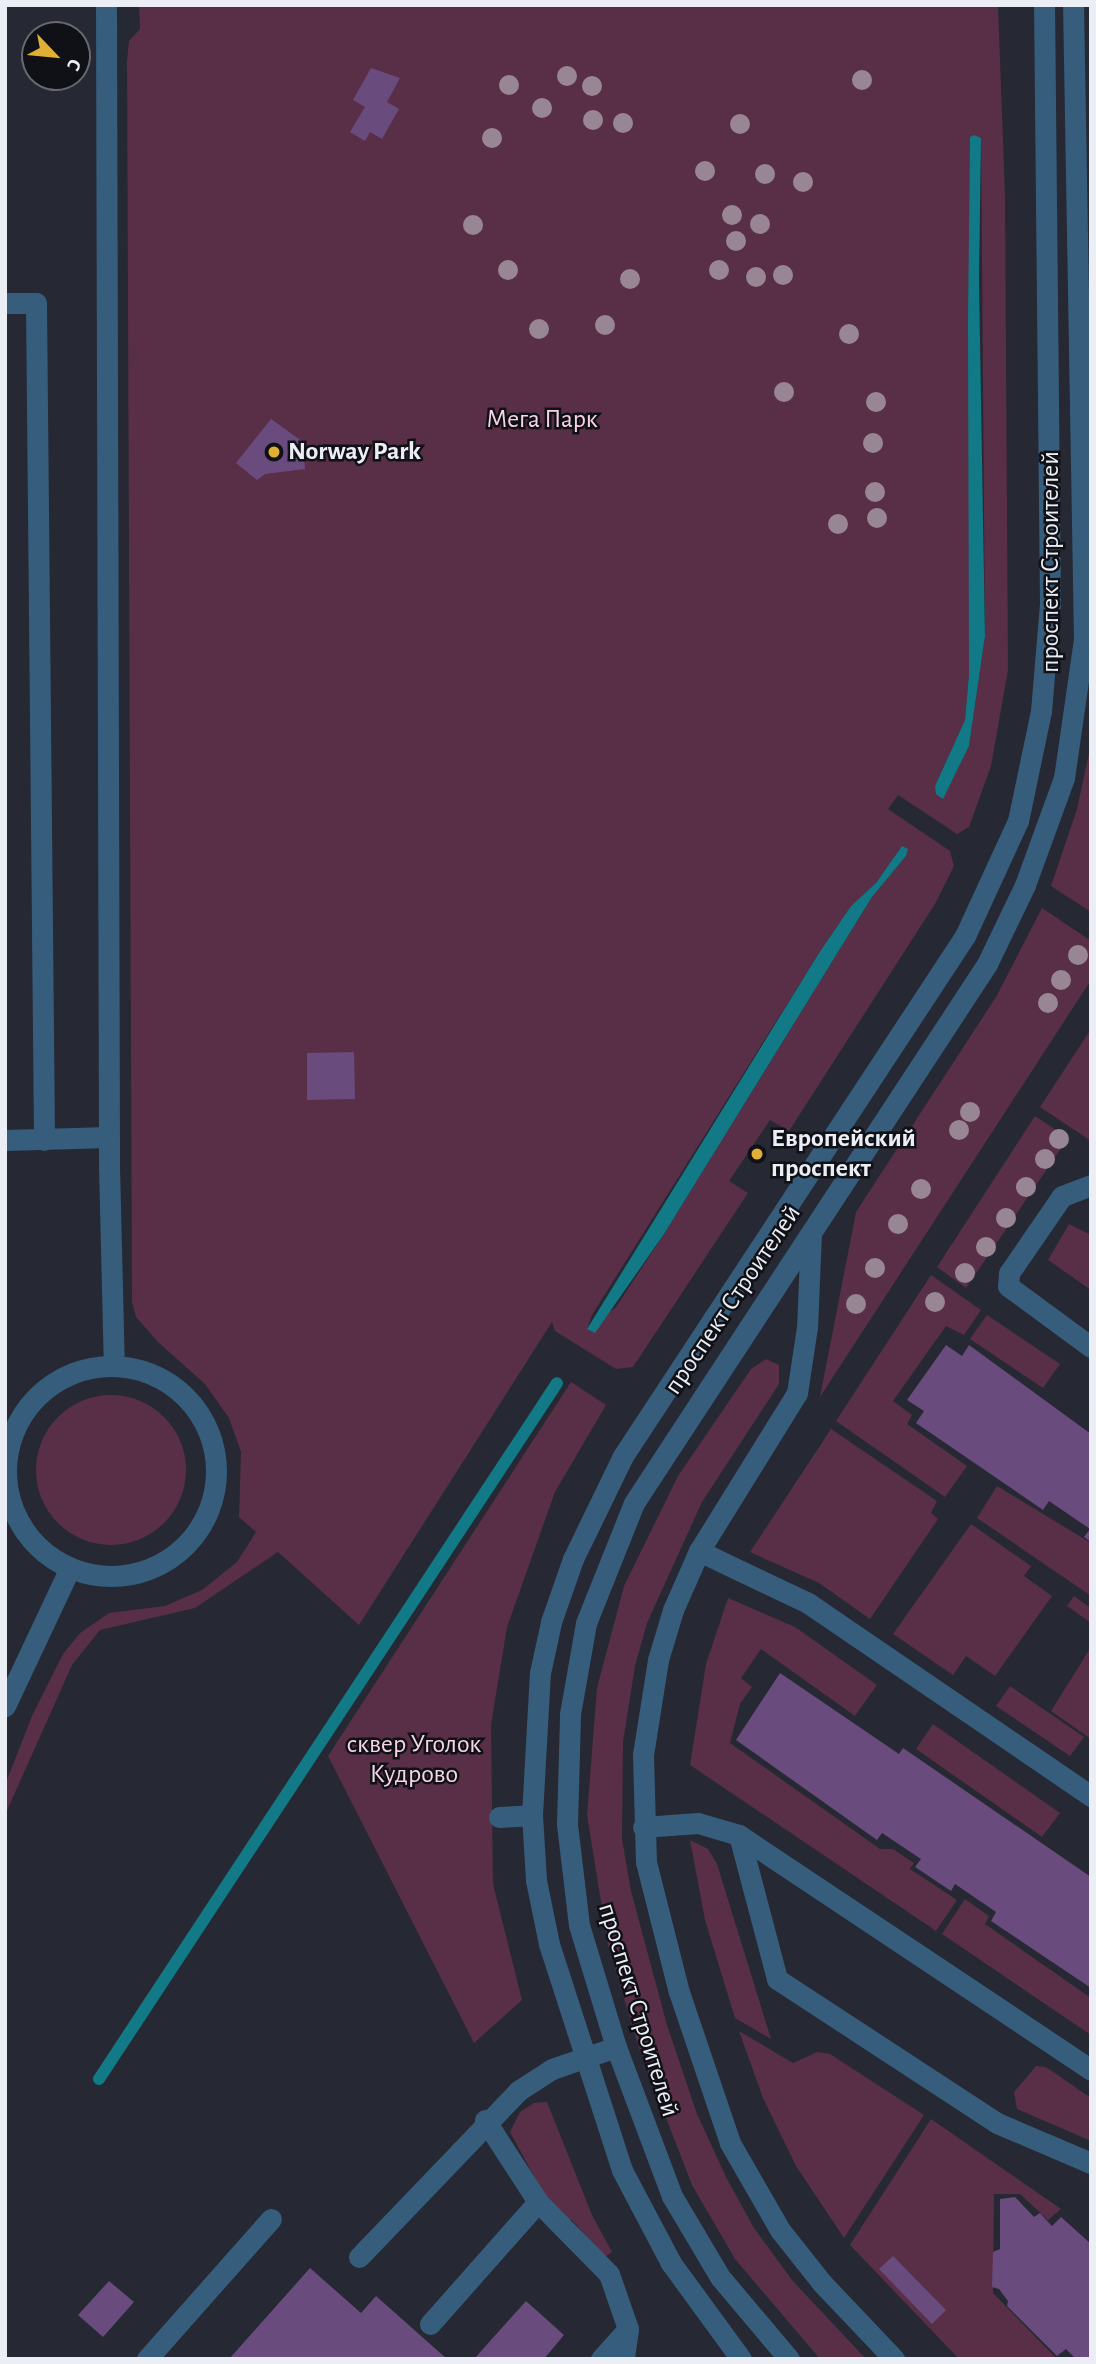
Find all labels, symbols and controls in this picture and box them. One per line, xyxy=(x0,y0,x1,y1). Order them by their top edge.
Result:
north arrow xyxy=(21,21,91,91)
text: С xyxy=(63,56,84,73)
park label: Мега Парк xyxy=(486,404,598,436)
place label: Norway Park xyxy=(288,436,421,468)
marker: Norway Park xyxy=(266,444,282,460)
street label: проспект Строителей xyxy=(1035,451,1067,673)
place label: Европейский проспект xyxy=(771,1123,916,1184)
marker: Европейский проспект xyxy=(749,1146,765,1162)
street label: проспект Строителей xyxy=(658,1199,808,1401)
park label: сквер Уголок Кудрово xyxy=(347,1729,481,1790)
street label: проспект Строителей xyxy=(591,1899,685,2121)

